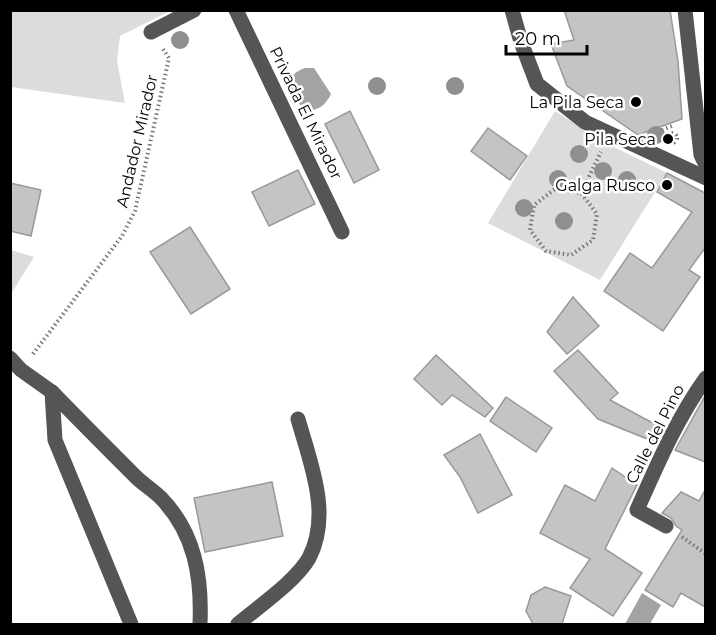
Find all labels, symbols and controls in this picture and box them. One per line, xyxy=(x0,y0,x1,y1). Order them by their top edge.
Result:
scale bar xyxy=(506,18,587,56)
text: 20 m xyxy=(515,28,561,50)
street label: Privada El Mirador xyxy=(266,44,346,182)
street label: Andador Mirador xyxy=(112,73,162,209)
place label: La Pila Seca xyxy=(529,93,624,112)
marker: La Pila Seca xyxy=(629,95,643,109)
place label: Pila Seca xyxy=(584,130,656,149)
marker: Pila Seca xyxy=(661,132,675,146)
place label: Galga Rusco xyxy=(555,176,655,195)
marker: Galga Rusco xyxy=(660,178,674,192)
street label: Calle del Pino xyxy=(622,381,688,487)

